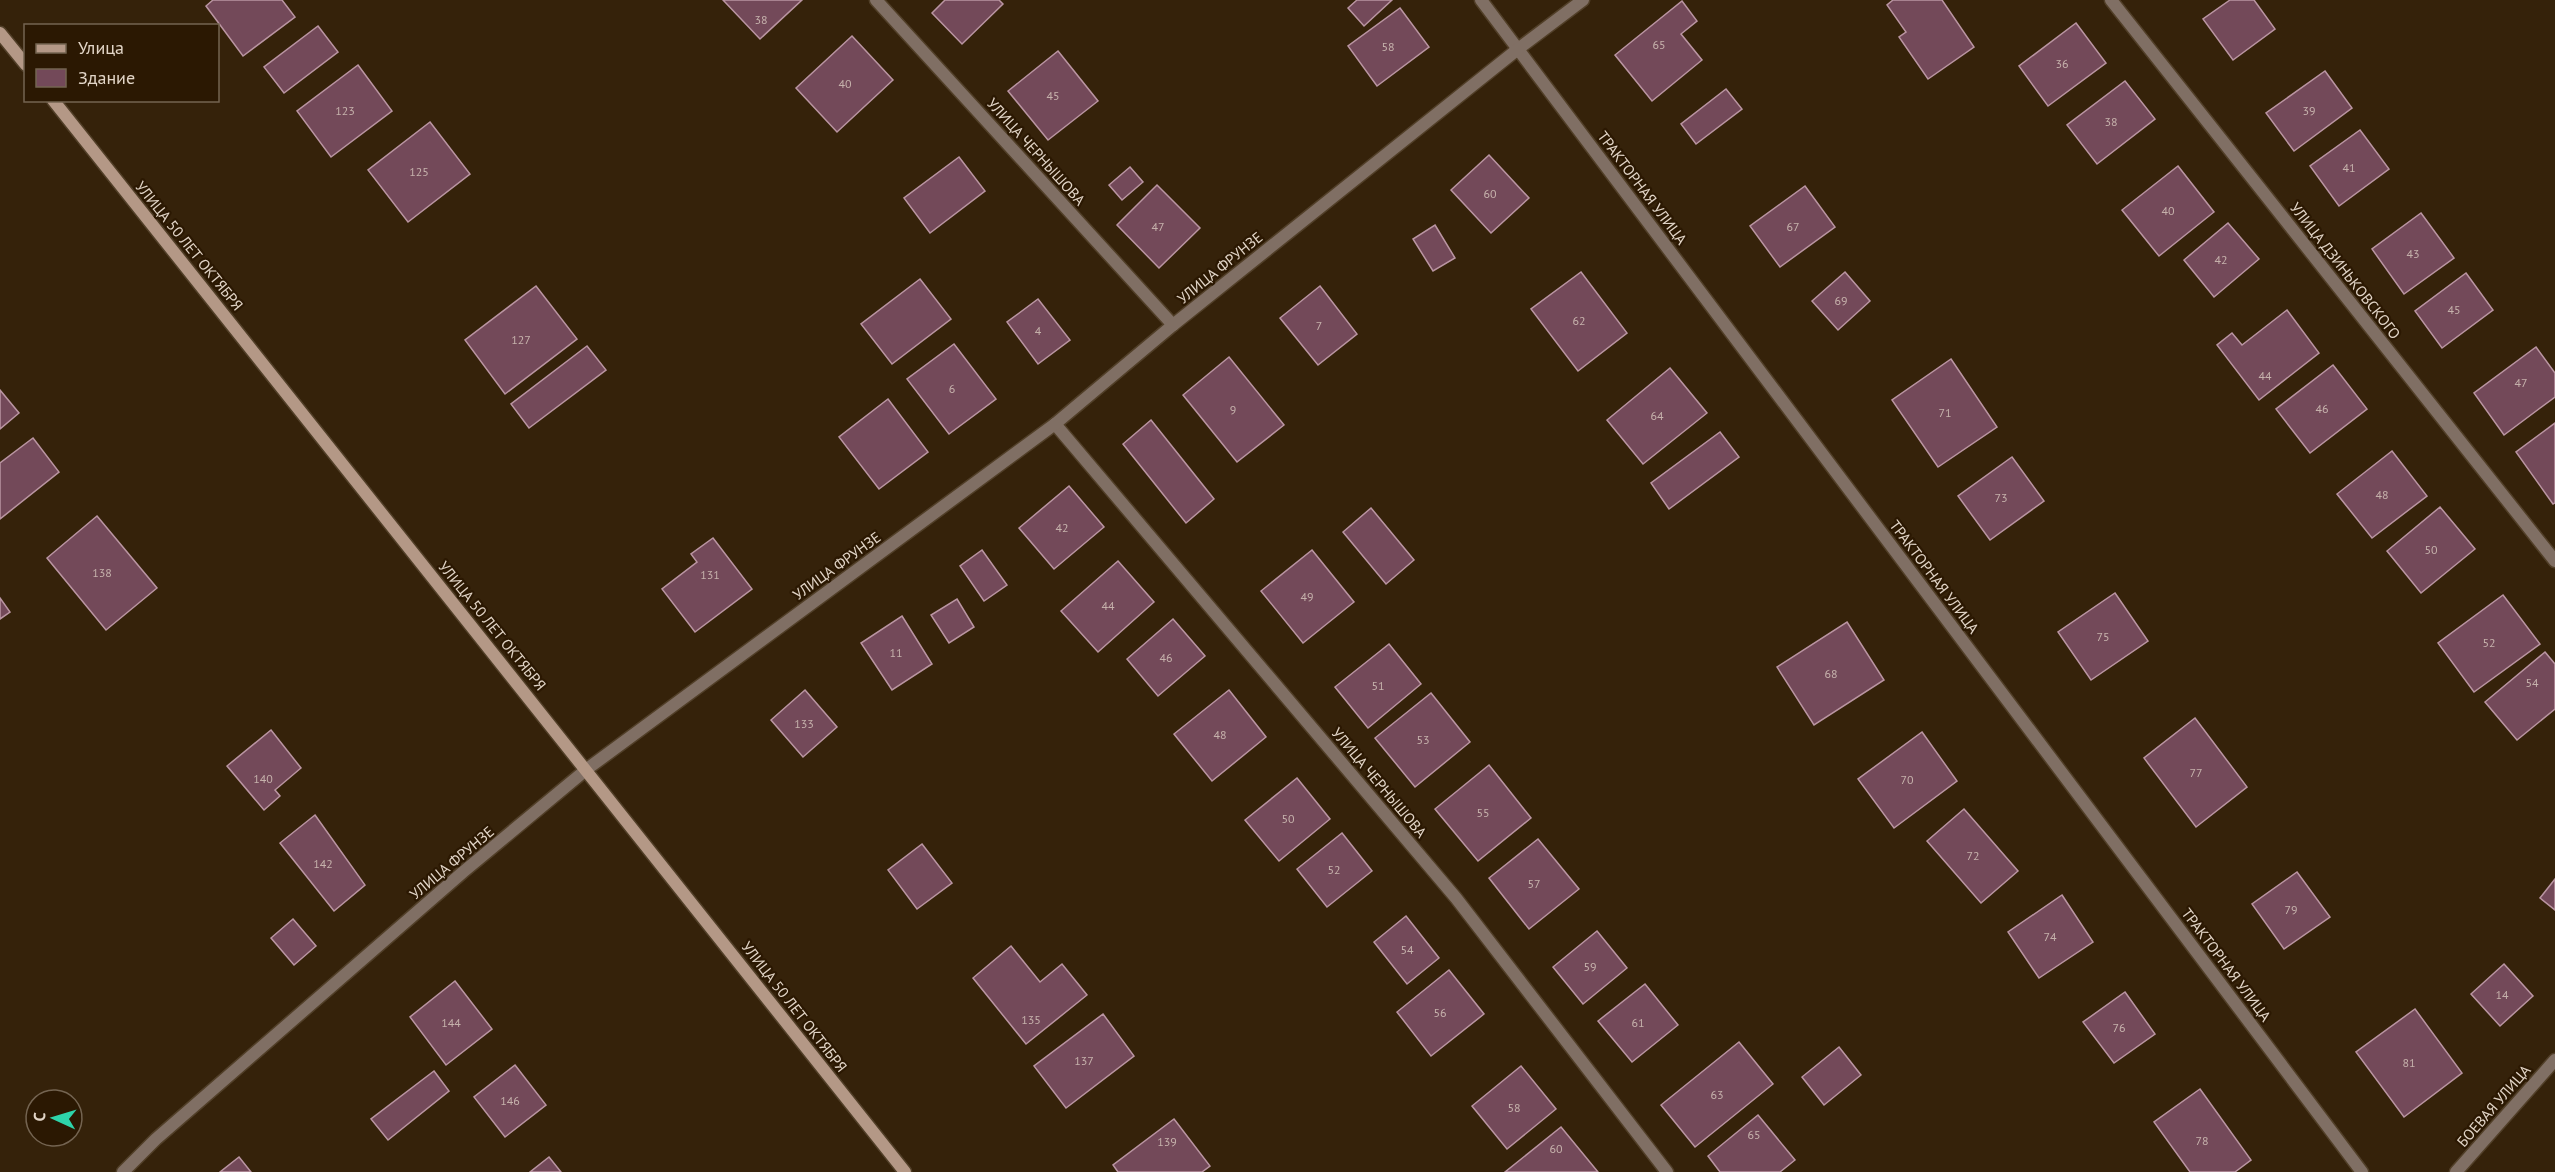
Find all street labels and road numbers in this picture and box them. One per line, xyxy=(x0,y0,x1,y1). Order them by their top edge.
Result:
street label: УЛИЦА ЧЕРНЫШОВА xyxy=(983,94,1090,209)
street label: ТРАКТОРНАЯ УЛИЦА xyxy=(1594,127,1691,248)
street label: УЛИЦА 50 ЛЕТ ОКТЯБРЯ xyxy=(131,177,247,314)
street label: УЛИЦА ДЗИНЬКОВСКОГО xyxy=(2286,199,2405,343)
street label: УЛИЦА ФРУНЗЕ xyxy=(1173,227,1266,308)
street label: ТРАКТОРНАЯ УЛИЦА xyxy=(1886,516,1983,637)
street label: УЛИЦА ФРУНЗЕ xyxy=(789,527,884,604)
street label: УЛИЦА 50 ЛЕТ ОКТЯБРЯ xyxy=(434,557,550,694)
street label: УЛИЦА ЧЕРНЫШОВА xyxy=(1328,724,1431,842)
street label: УЛИЦА ФРУНЗЕ xyxy=(406,822,498,903)
street label: ТРАКТОРНАЯ УЛИЦА xyxy=(2178,904,2275,1025)
street label: УЛИЦА 50 ЛЕТ ОКТЯБРЯ xyxy=(737,938,851,1076)
street label: БОЕВАЯ УЛИЦА xyxy=(2453,1061,2535,1151)

